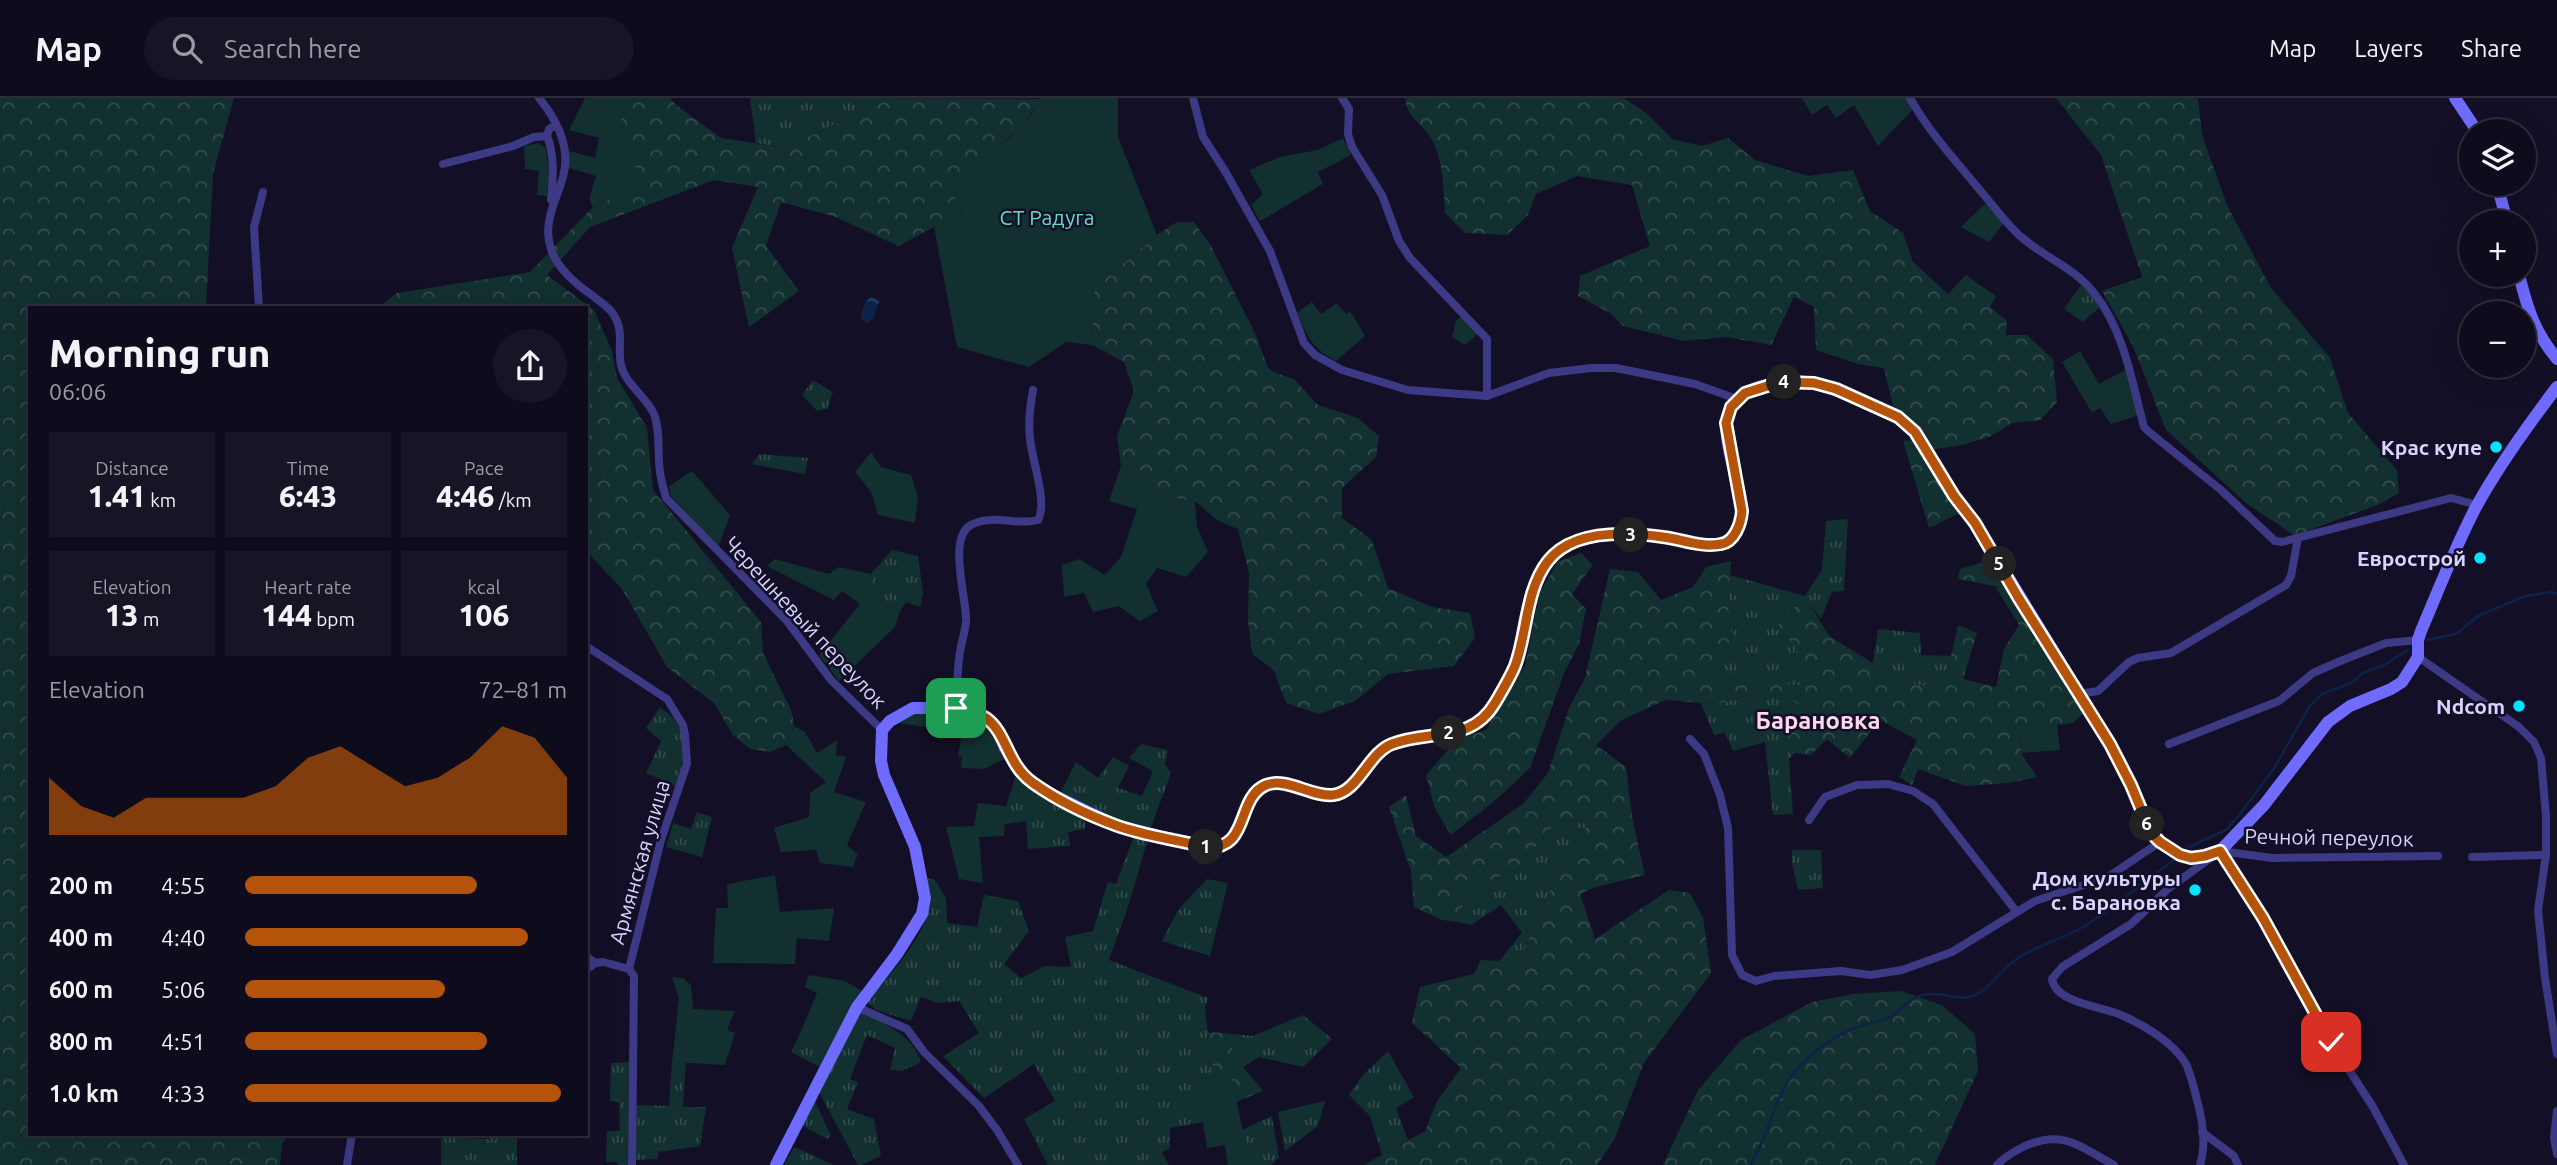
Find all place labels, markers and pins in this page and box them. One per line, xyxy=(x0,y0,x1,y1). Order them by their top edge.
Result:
pin: 4 xyxy=(1766,364,1802,400)
place label: Крас купе xyxy=(2381,435,2482,459)
marker: Крас купе xyxy=(2488,439,2504,455)
pin: 3 xyxy=(1614,518,1648,552)
pin: 5 xyxy=(1982,546,2016,582)
place label: Еврострой xyxy=(2357,546,2466,570)
marker: Еврострой xyxy=(2472,550,2488,566)
pin xyxy=(926,678,986,738)
place label: Ndcom xyxy=(2436,694,2505,718)
marker: Ndcom xyxy=(2511,698,2527,714)
pin: 2 xyxy=(1432,716,1466,750)
pin: 6 xyxy=(2130,806,2164,842)
pin: 1 xyxy=(1188,830,1224,864)
place label: Дом культуры с. Барановка xyxy=(2032,866,2181,914)
marker: Дом культуры с. Барановка xyxy=(2187,882,2203,898)
pin xyxy=(2301,1012,2361,1072)

